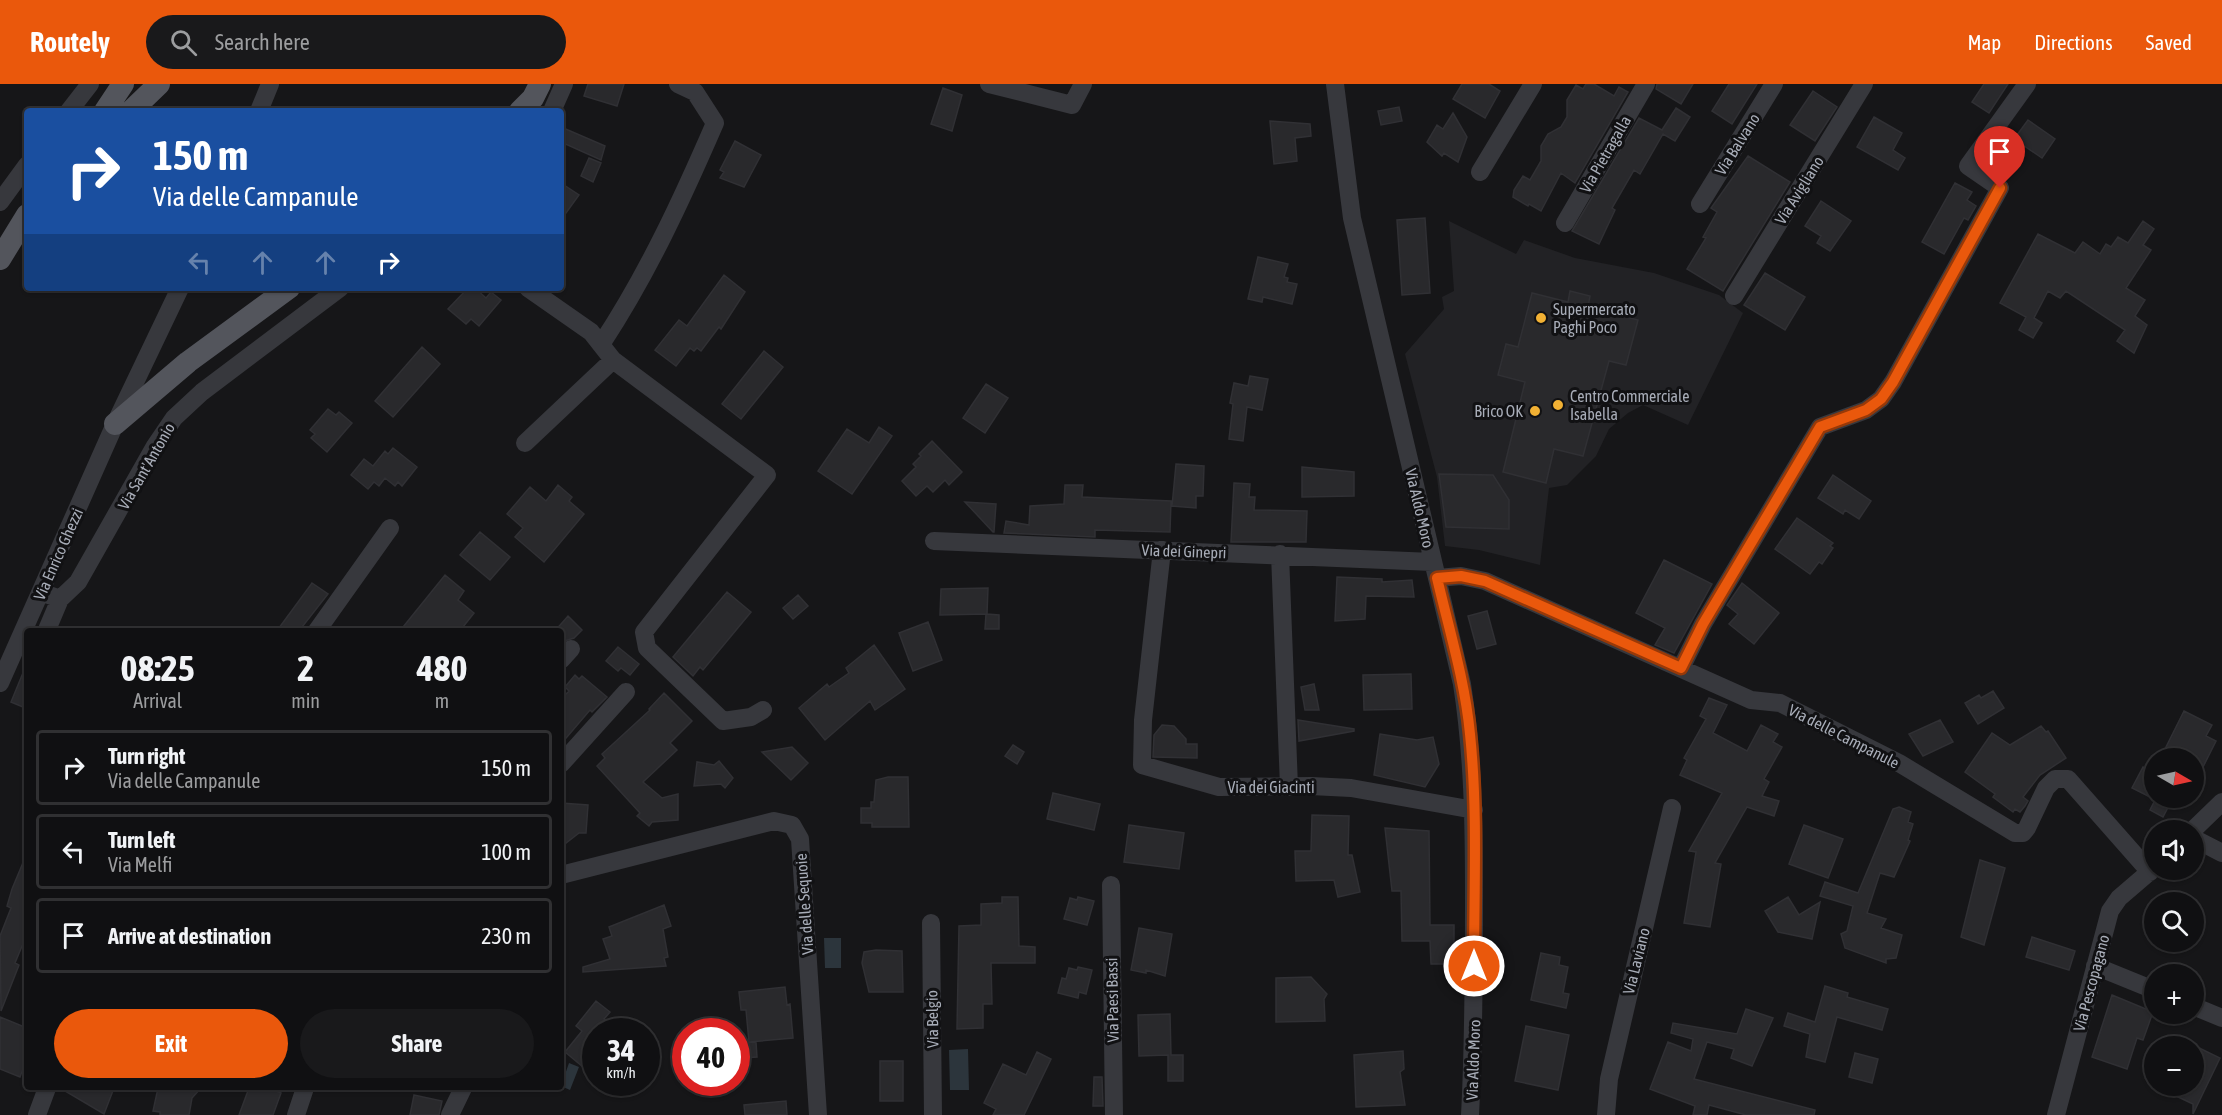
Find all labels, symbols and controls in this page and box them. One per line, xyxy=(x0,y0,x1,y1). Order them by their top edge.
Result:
search box xyxy=(146,15,566,69)
text: Routely xyxy=(30,26,110,58)
icon: search xyxy=(167,26,200,59)
text: Search here xyxy=(215,29,310,55)
text: Map xyxy=(1967,30,2001,54)
text: Directions xyxy=(2034,30,2113,54)
text: Saved xyxy=(2146,30,2192,54)
street label: Via Balvano xyxy=(1711,110,1763,178)
street label: Via Pietragalla xyxy=(1576,112,1635,196)
pin xyxy=(1974,126,2025,188)
text: 150 m xyxy=(153,131,248,179)
icon: right xyxy=(54,132,132,210)
icon: arrive xyxy=(1983,135,2016,168)
street label: Via Avigliano xyxy=(1771,153,1828,228)
text: Via delle Campanule xyxy=(153,181,359,212)
icon: left xyxy=(183,246,216,279)
icon: ahead xyxy=(246,246,279,279)
icon: ahead xyxy=(309,246,342,279)
icon: right xyxy=(372,246,405,279)
place label: Supermercato Paghi Poco xyxy=(1553,300,1636,337)
marker: Supermercato Paghi Poco xyxy=(1534,311,1548,325)
place label: Centro Commerciale Isabella xyxy=(1570,387,1689,423)
marker: Centro Commerciale Isabella xyxy=(1551,398,1565,412)
place label: Brico OK xyxy=(1474,402,1523,420)
marker: Brico OK xyxy=(1528,404,1542,418)
street label: Via Sant'Antonio xyxy=(114,420,178,512)
street label: Via Aldo Moro xyxy=(1402,467,1438,549)
street label: Via Enrico Ghezzi xyxy=(30,505,86,603)
street label: Via dei Ginepri xyxy=(1141,541,1227,562)
text: 08:25 xyxy=(121,647,195,689)
text: 2 xyxy=(297,647,314,689)
text: 480 xyxy=(417,647,467,689)
text: Arrival xyxy=(133,689,182,712)
text: min xyxy=(291,689,320,712)
text: m xyxy=(435,689,449,712)
street label: Via delle Campanule xyxy=(1785,700,1902,773)
text: Turn right xyxy=(108,743,185,769)
north arrow xyxy=(2144,748,2204,808)
map controls xyxy=(2144,748,2204,1096)
icon: right xyxy=(57,751,90,784)
text: 150 m xyxy=(481,755,531,781)
text: Via delle Campanule xyxy=(108,769,260,792)
street label: Via dei Giacinti xyxy=(1227,778,1315,796)
button: sound xyxy=(2144,820,2204,880)
text: Turn left xyxy=(108,827,175,853)
icon: left xyxy=(57,835,90,868)
text: 100 m xyxy=(481,839,531,865)
text: Via Melfi xyxy=(108,853,172,876)
street label: Via delle Sequoie xyxy=(791,853,818,955)
button: search xyxy=(2144,892,2204,952)
icon: arrive xyxy=(57,919,90,952)
text: Arrive at destination xyxy=(108,923,271,949)
text: 230 m xyxy=(481,923,531,949)
street label: Via Laviano xyxy=(1619,926,1653,996)
street label: Via Pescopagano xyxy=(2069,933,2114,1034)
position arrow xyxy=(1442,934,1506,998)
street label: Via Paesi Bassi xyxy=(1102,957,1122,1043)
button: + xyxy=(2144,964,2204,1024)
street label: Via Belgio xyxy=(922,990,943,1048)
button: Exit xyxy=(54,1009,288,1078)
button: Share xyxy=(300,1009,534,1078)
speed limit sign: 40 xyxy=(672,1018,750,1096)
street label: Via Aldo Moro xyxy=(1463,1019,1483,1101)
text: 34 xyxy=(607,1033,635,1067)
button: − xyxy=(2144,1036,2204,1096)
text: km/h xyxy=(606,1064,636,1081)

